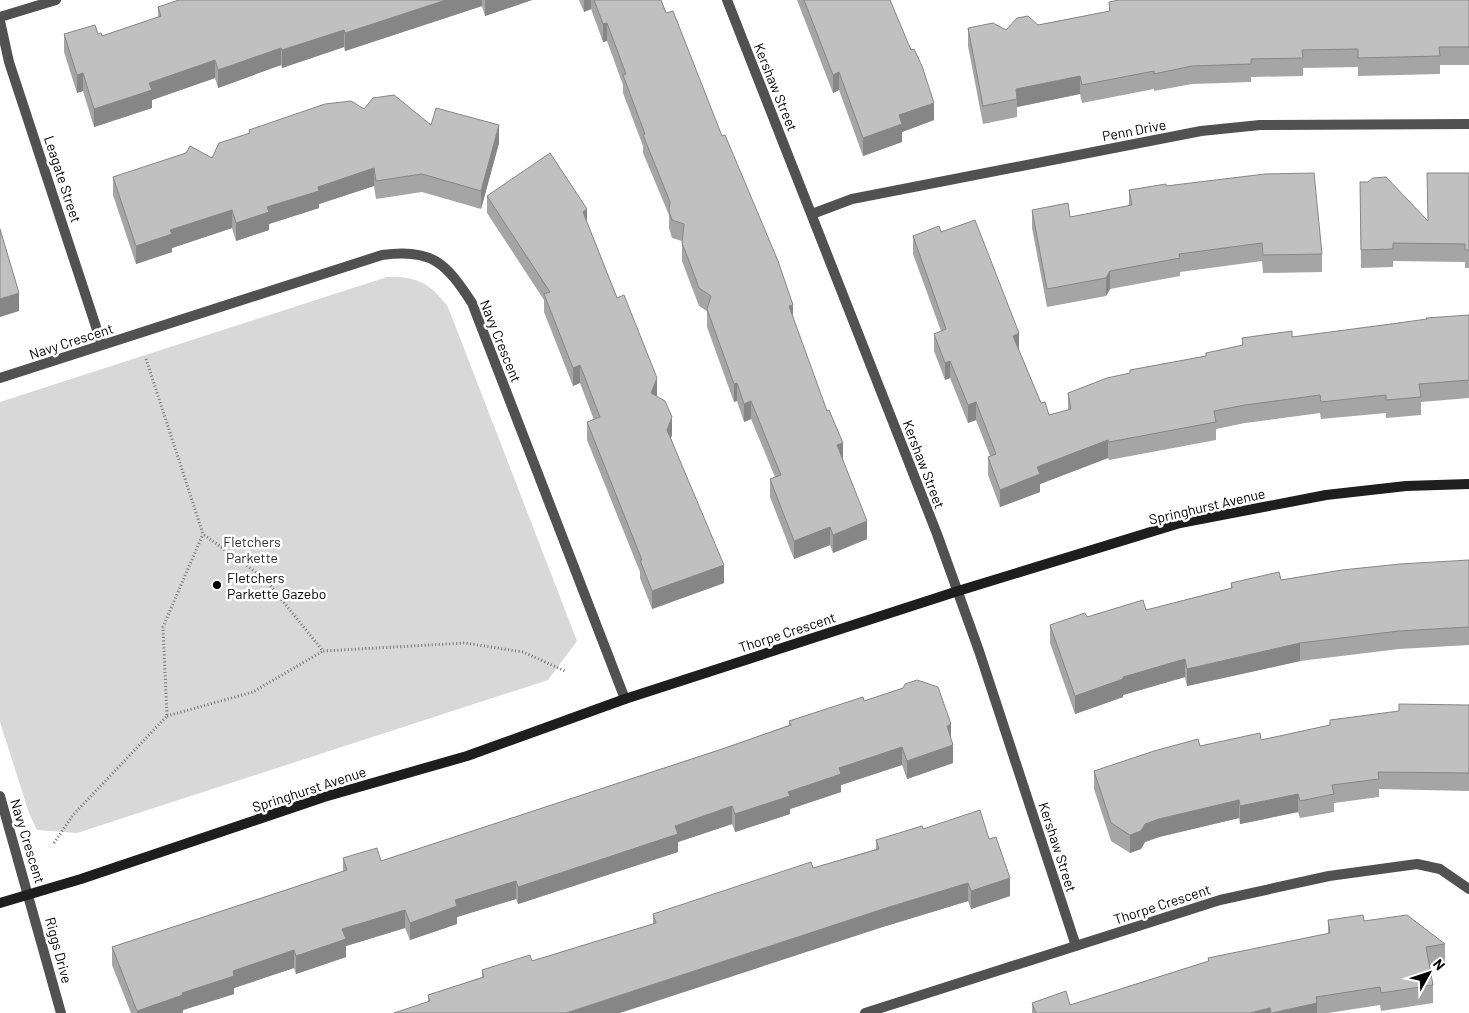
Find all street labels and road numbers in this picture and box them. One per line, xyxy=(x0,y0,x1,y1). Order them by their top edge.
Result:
street label: Kershaw Street xyxy=(751,41,801,133)
street label: Penn Drive xyxy=(1101,115,1167,145)
street label: Leagate Street xyxy=(41,133,85,225)
street label: Navy Crescent xyxy=(477,297,525,385)
street label: Navy Crescent xyxy=(27,319,115,363)
street label: Kershaw Street xyxy=(899,417,949,511)
street label: Springhurst Avenue xyxy=(1147,484,1267,528)
street label: Thorpe Crescent xyxy=(736,608,838,656)
street label: Springhurst Avenue xyxy=(250,763,368,815)
street label: Navy Crescent xyxy=(7,797,49,885)
street label: Kershaw Street xyxy=(1035,800,1081,894)
street label: Thorpe Crescent xyxy=(1111,880,1213,928)
street label: Riggs Drive xyxy=(42,915,76,985)

